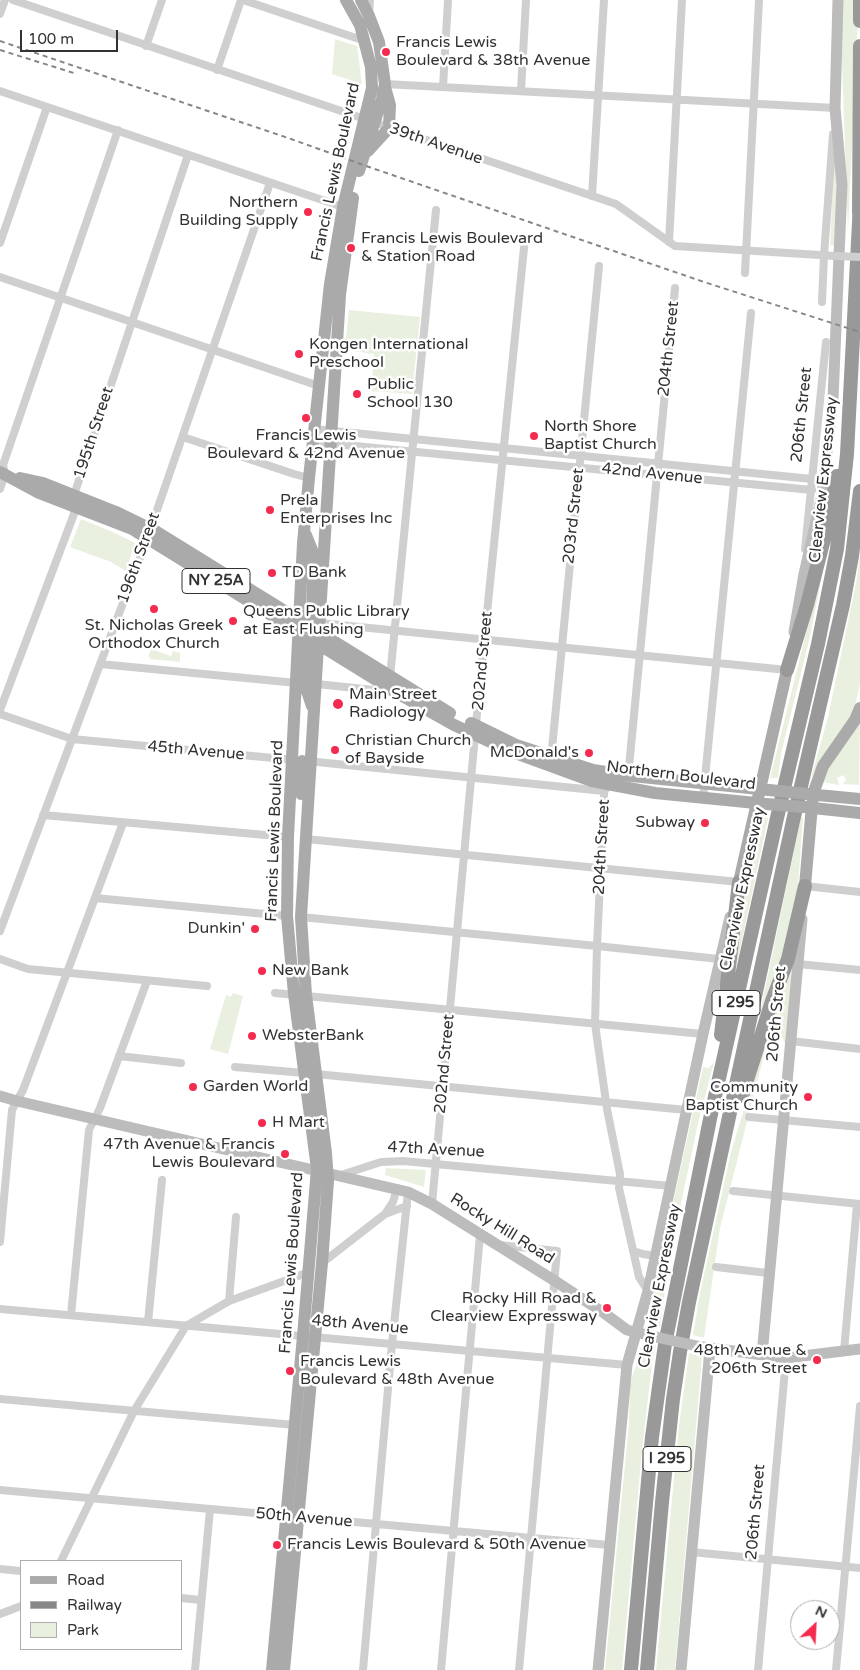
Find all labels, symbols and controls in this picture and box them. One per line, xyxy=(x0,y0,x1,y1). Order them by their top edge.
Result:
scale bar xyxy=(22,20,120,52)
text: 100 m xyxy=(28,30,74,48)
place label: Francis Lewis Boulevard & 38th Avenue xyxy=(396,33,590,71)
marker: Francis Lewis Boulevard & 38th Avenue xyxy=(380,46,392,58)
street label: Francis Lewis Boulevard xyxy=(308,81,364,263)
street label: 39th Avenue xyxy=(387,119,485,169)
place label: Northern Building Supply xyxy=(179,193,298,231)
marker: Northern Building Supply xyxy=(302,206,314,218)
place label: Francis Lewis Boulevard & Station Road xyxy=(361,229,543,267)
marker: Francis Lewis Boulevard & Station Road xyxy=(345,242,357,254)
street label: 204th Street xyxy=(654,300,684,398)
place label: Kongen International Preschool xyxy=(309,335,468,373)
marker: Kongen International Preschool xyxy=(293,348,305,360)
street label: 206th Street xyxy=(787,366,817,464)
place label: Public School 130 xyxy=(367,375,453,413)
street label: 195th Street xyxy=(70,384,118,482)
marker: Public School 130 xyxy=(351,388,363,400)
street label: Clearview Expressway xyxy=(806,396,842,564)
marker: Francis Lewis Boulevard & 42nd Avenue xyxy=(300,412,312,424)
place label: North Shore Baptist Church xyxy=(544,417,657,455)
place label: Francis Lewis Boulevard & 42nd Avenue xyxy=(207,426,405,464)
marker: North Shore Baptist Church xyxy=(528,430,540,442)
street label: 42nd Avenue xyxy=(601,459,703,489)
street label: 203rd Street xyxy=(559,467,589,565)
place label: Prela Enterprises Inc xyxy=(280,491,392,529)
marker: Prela Enterprises Inc xyxy=(264,504,276,516)
street label: 196th Street xyxy=(114,510,164,606)
place label: TD Bank xyxy=(282,563,346,583)
marker: TD Bank xyxy=(266,567,278,579)
road number: NY 25A xyxy=(182,568,250,594)
place label: Queens Public Library at East Flushing xyxy=(243,602,410,640)
marker: St. Nicholas Greek Orthodox Church xyxy=(148,603,160,615)
street label: 202nd Street xyxy=(469,610,497,712)
marker: Queens Public Library at East Flushing xyxy=(227,615,239,627)
place label: St. Nicholas Greek Orthodox Church xyxy=(85,616,223,654)
place label: Main Street Radiology xyxy=(349,685,437,723)
marker: Main Street Radiology xyxy=(331,697,345,711)
place label: Christian Church of Bayside xyxy=(345,731,471,769)
street label: 45th Avenue xyxy=(147,737,245,765)
street label: Francis Lewis Boulevard xyxy=(262,740,288,922)
place label: McDonald's xyxy=(490,743,579,763)
marker: Christian Church of Bayside xyxy=(329,744,341,756)
marker: McDonald's xyxy=(583,747,595,759)
street label: Northern Boulevard xyxy=(605,757,757,795)
street label: 204th Street xyxy=(590,799,614,895)
street label: Clearview Expressway xyxy=(716,805,770,973)
place label: Subway xyxy=(636,813,695,833)
marker: Subway xyxy=(699,817,711,829)
place label: Dunkin' xyxy=(188,919,245,939)
marker: Dunkin' xyxy=(249,923,261,935)
place label: New Bank xyxy=(272,961,349,981)
marker: New Bank xyxy=(256,965,268,977)
street label: 206th Street xyxy=(763,965,791,1063)
road number: I 295 xyxy=(712,990,760,1016)
street label: 202nd Street xyxy=(431,1013,459,1115)
place label: WebsterBank xyxy=(262,1026,364,1046)
marker: WebsterBank xyxy=(246,1030,258,1042)
place label: Garden World xyxy=(203,1077,308,1097)
place label: Community Baptist Church xyxy=(685,1078,798,1116)
marker: Garden World xyxy=(187,1081,199,1093)
marker: Community Baptist Church xyxy=(802,1091,814,1103)
place label: H Mart xyxy=(272,1113,325,1133)
marker: H Mart xyxy=(256,1117,268,1129)
place label: 47th Avenue & Francis Lewis Boulevard xyxy=(103,1135,275,1173)
street label: 47th Avenue xyxy=(387,1138,485,1162)
marker: 47th Avenue & Francis Lewis Boulevard xyxy=(279,1148,291,1160)
street label: Francis Lewis Boulevard xyxy=(276,1172,308,1354)
street label: Rocky Hill Road xyxy=(446,1189,558,1269)
street label: Clearview Expressway xyxy=(635,1202,685,1370)
place label: Rocky Hill Road & Clearview Expressway xyxy=(430,1289,597,1327)
marker: Rocky Hill Road & Clearview Expressway xyxy=(601,1302,613,1314)
street label: 48th Avenue xyxy=(311,1311,409,1339)
place label: 48th Avenue & 206th Street xyxy=(694,1341,807,1379)
place label: Francis Lewis Boulevard & 48th Avenue xyxy=(300,1352,494,1390)
marker: 48th Avenue & 206th Street xyxy=(811,1354,823,1366)
marker: Francis Lewis Boulevard & 48th Avenue xyxy=(284,1365,296,1377)
road number: I 295 xyxy=(643,1446,691,1472)
street label: 206th Street xyxy=(742,1463,770,1561)
street label: 50th Avenue xyxy=(255,1504,353,1532)
place label: Francis Lewis Boulevard & 50th Avenue xyxy=(287,1535,586,1555)
marker: Francis Lewis Boulevard & 50th Avenue xyxy=(271,1539,283,1551)
legend xyxy=(20,1560,182,1650)
text: Road xyxy=(67,1571,105,1589)
text: Railway xyxy=(67,1596,122,1614)
north arrow xyxy=(790,1600,840,1650)
text: N xyxy=(812,1602,830,1622)
text: Park xyxy=(67,1621,99,1639)

